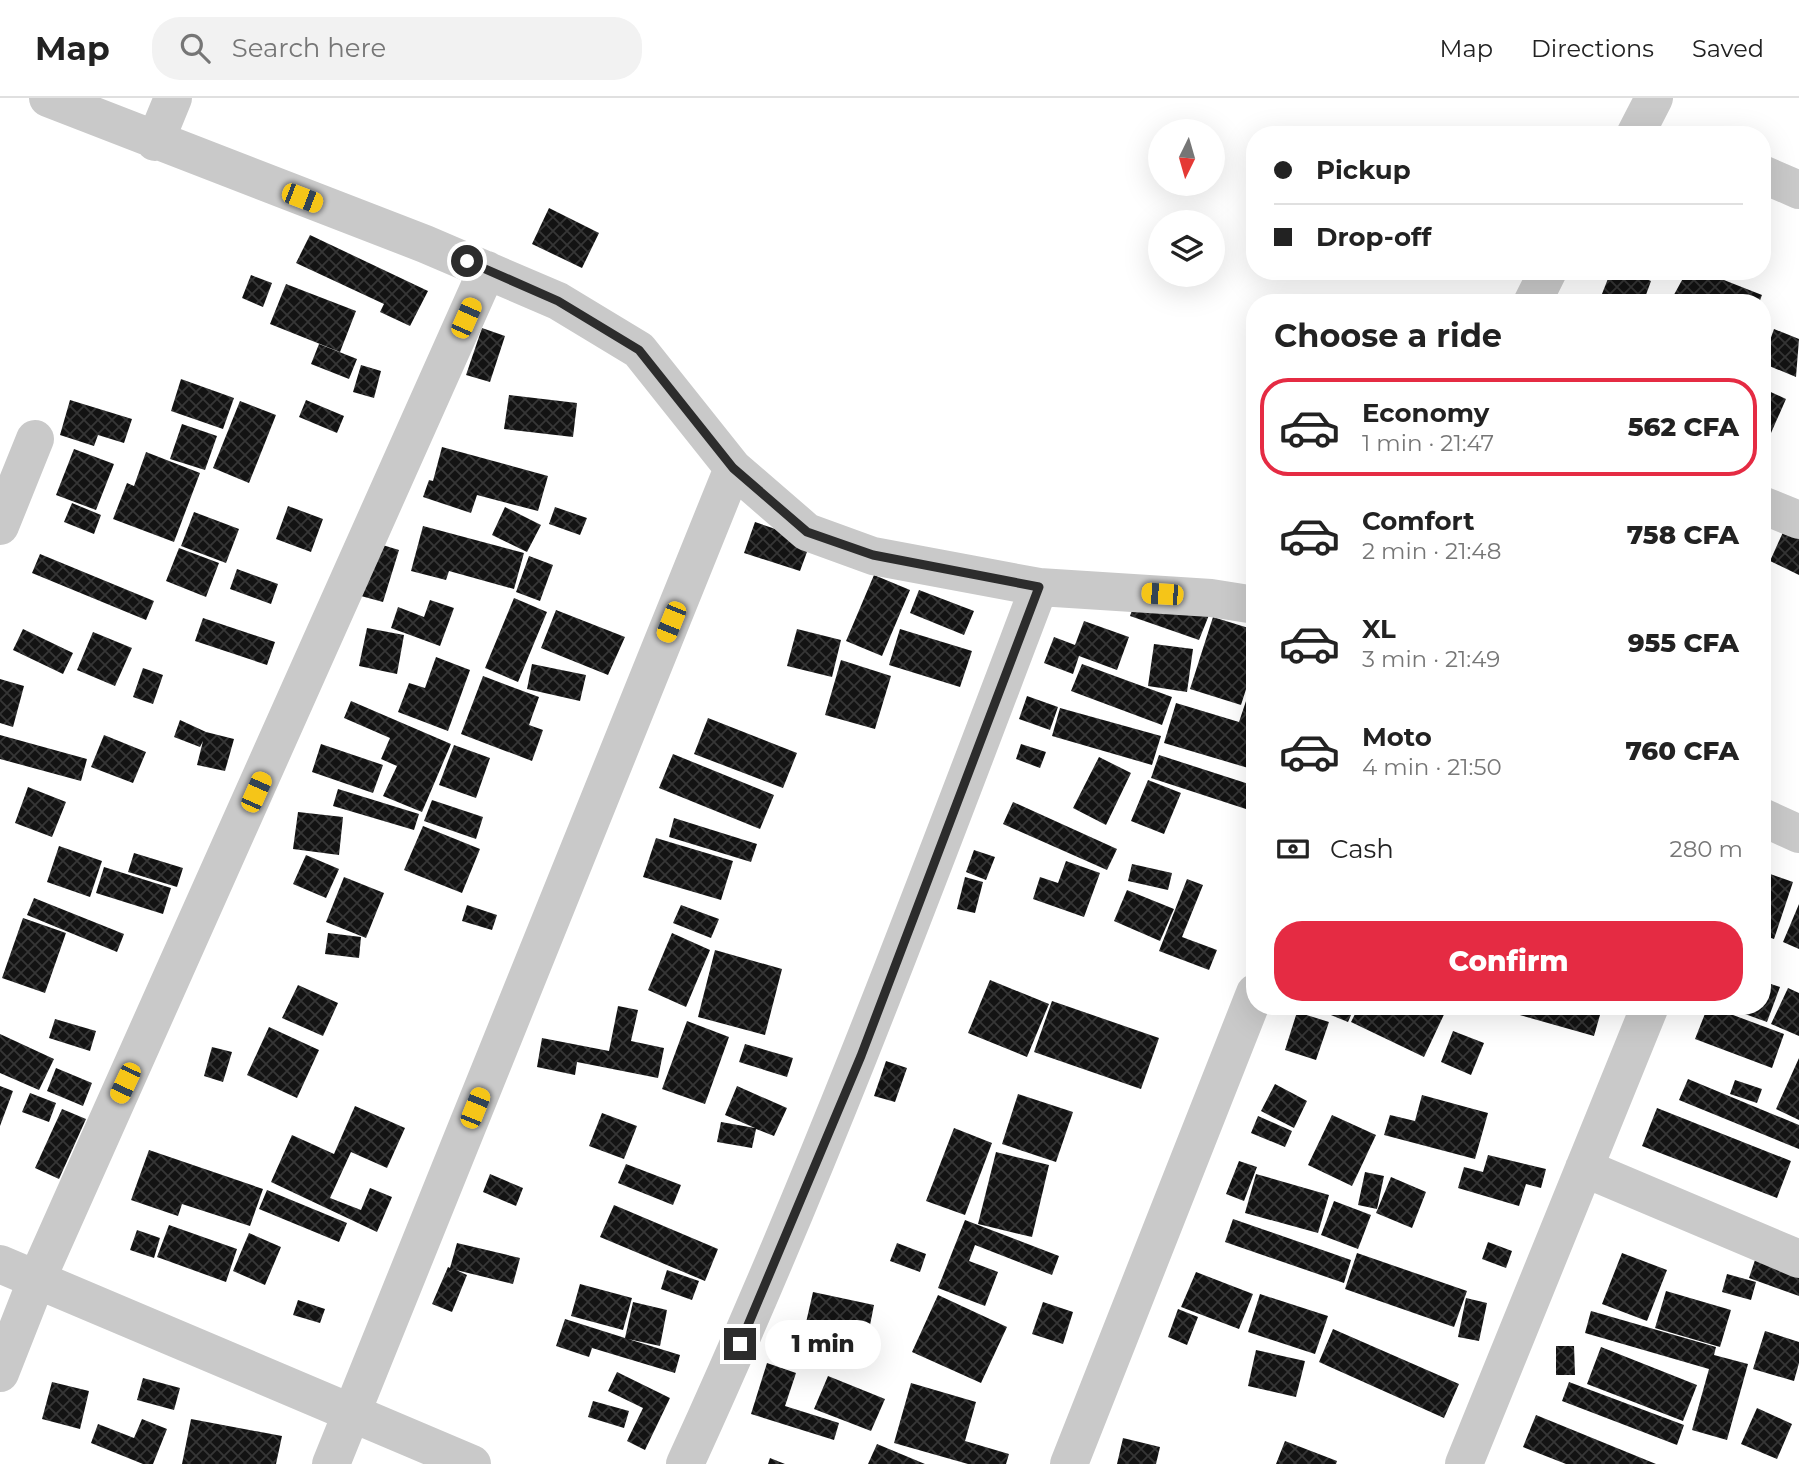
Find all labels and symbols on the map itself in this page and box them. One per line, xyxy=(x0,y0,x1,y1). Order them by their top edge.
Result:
north arrow xyxy=(1148,119,1225,196)
car xyxy=(279,181,326,215)
route start xyxy=(451,245,483,277)
car xyxy=(448,295,485,341)
car xyxy=(1141,582,1184,606)
car xyxy=(654,599,689,645)
car xyxy=(238,769,275,815)
car xyxy=(107,1060,144,1106)
car xyxy=(458,1085,493,1131)
callout: 1 min xyxy=(764,1320,880,1368)
route end xyxy=(724,1328,756,1360)

